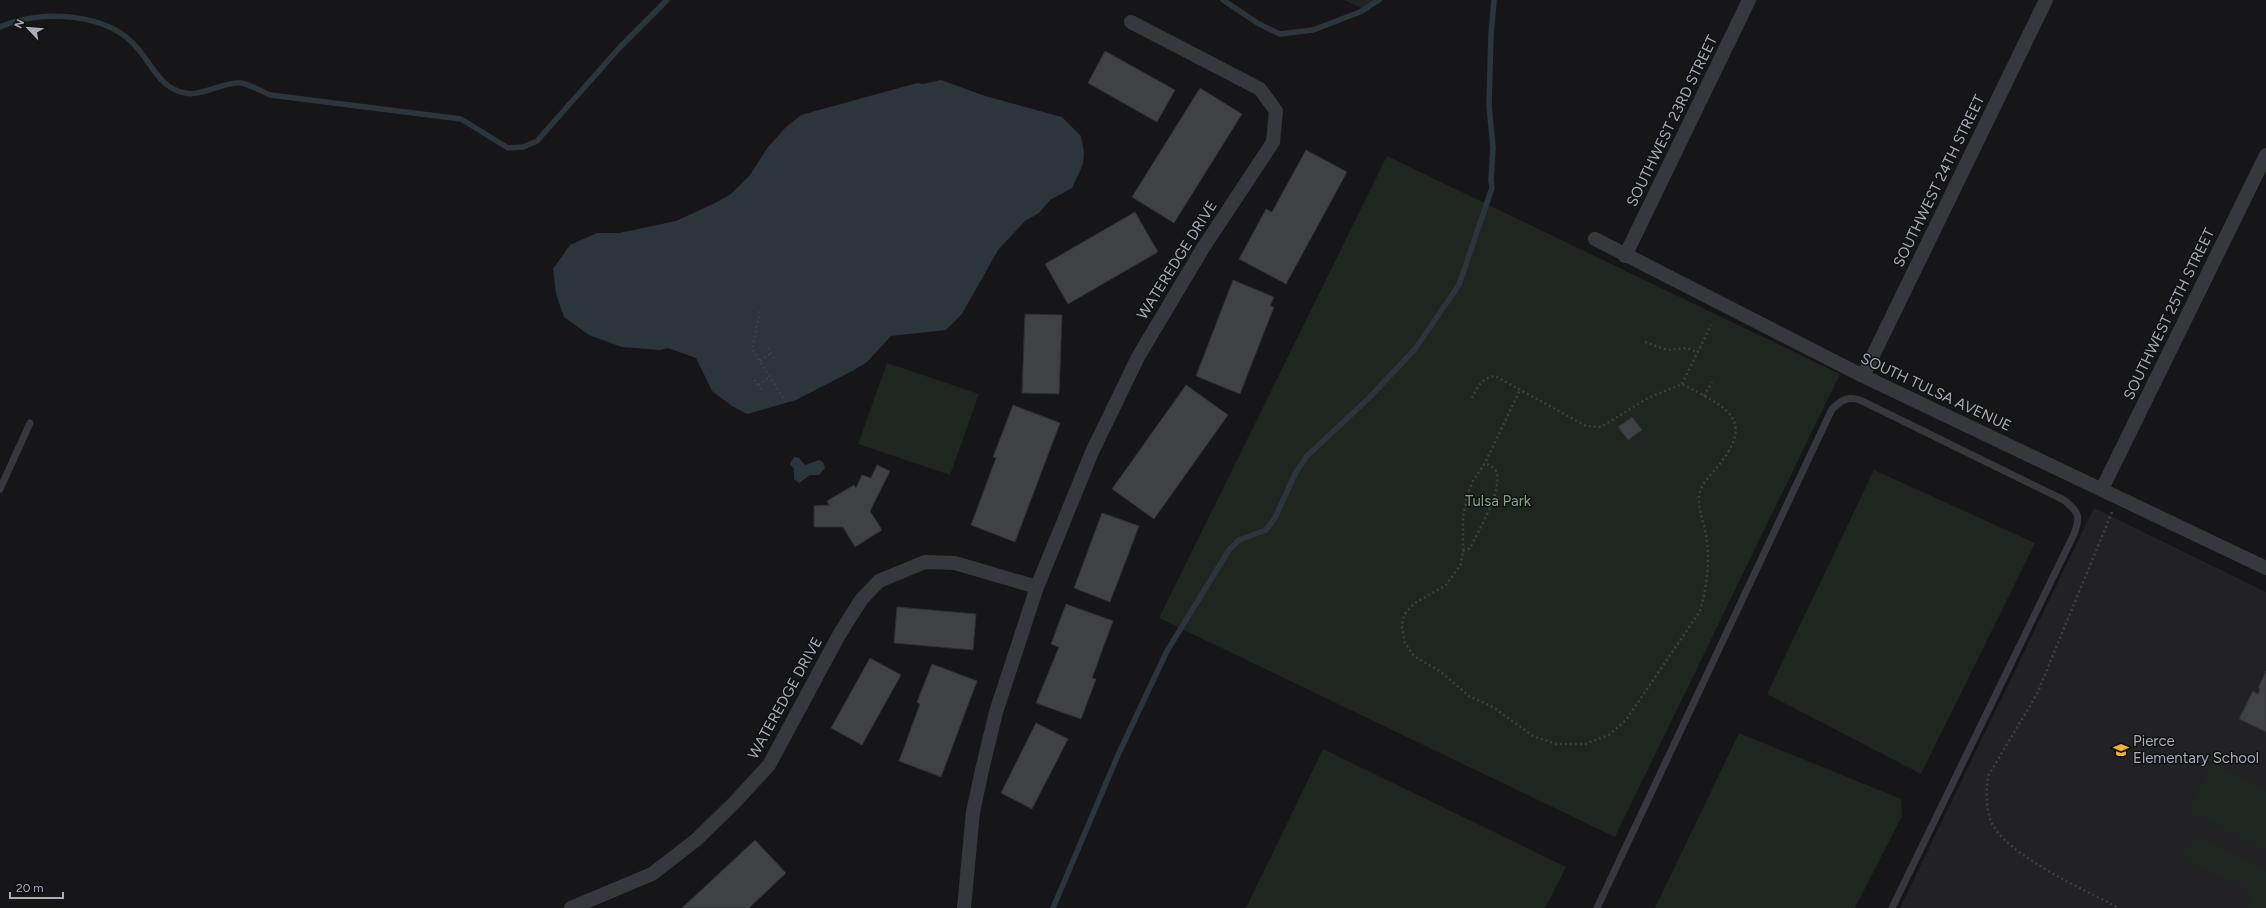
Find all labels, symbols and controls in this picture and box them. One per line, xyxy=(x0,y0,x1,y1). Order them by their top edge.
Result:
north arrow xyxy=(8,8,48,48)
text: N xyxy=(12,17,27,31)
street label: SOUTHWEST 23RD STREET xyxy=(1623,32,1722,210)
street label: SOUTHWEST 24TH STREET xyxy=(1889,91,1989,270)
street label: WATEREDGE DRIVE xyxy=(1133,197,1221,323)
street label: SOUTHWEST 25TH STREET xyxy=(2120,225,2219,403)
street label: SOUTH TULSA AVENUE xyxy=(1858,349,2014,435)
park label: Tulsa Park xyxy=(1465,492,1532,510)
street label: WATEREDGE DRIVE xyxy=(744,634,826,762)
place label: Pierce Elementary School xyxy=(2133,732,2259,767)
school or university icon: Pierce Elementary School xyxy=(2112,741,2130,759)
scale bar xyxy=(10,874,63,900)
text: 20 m xyxy=(16,881,44,895)

